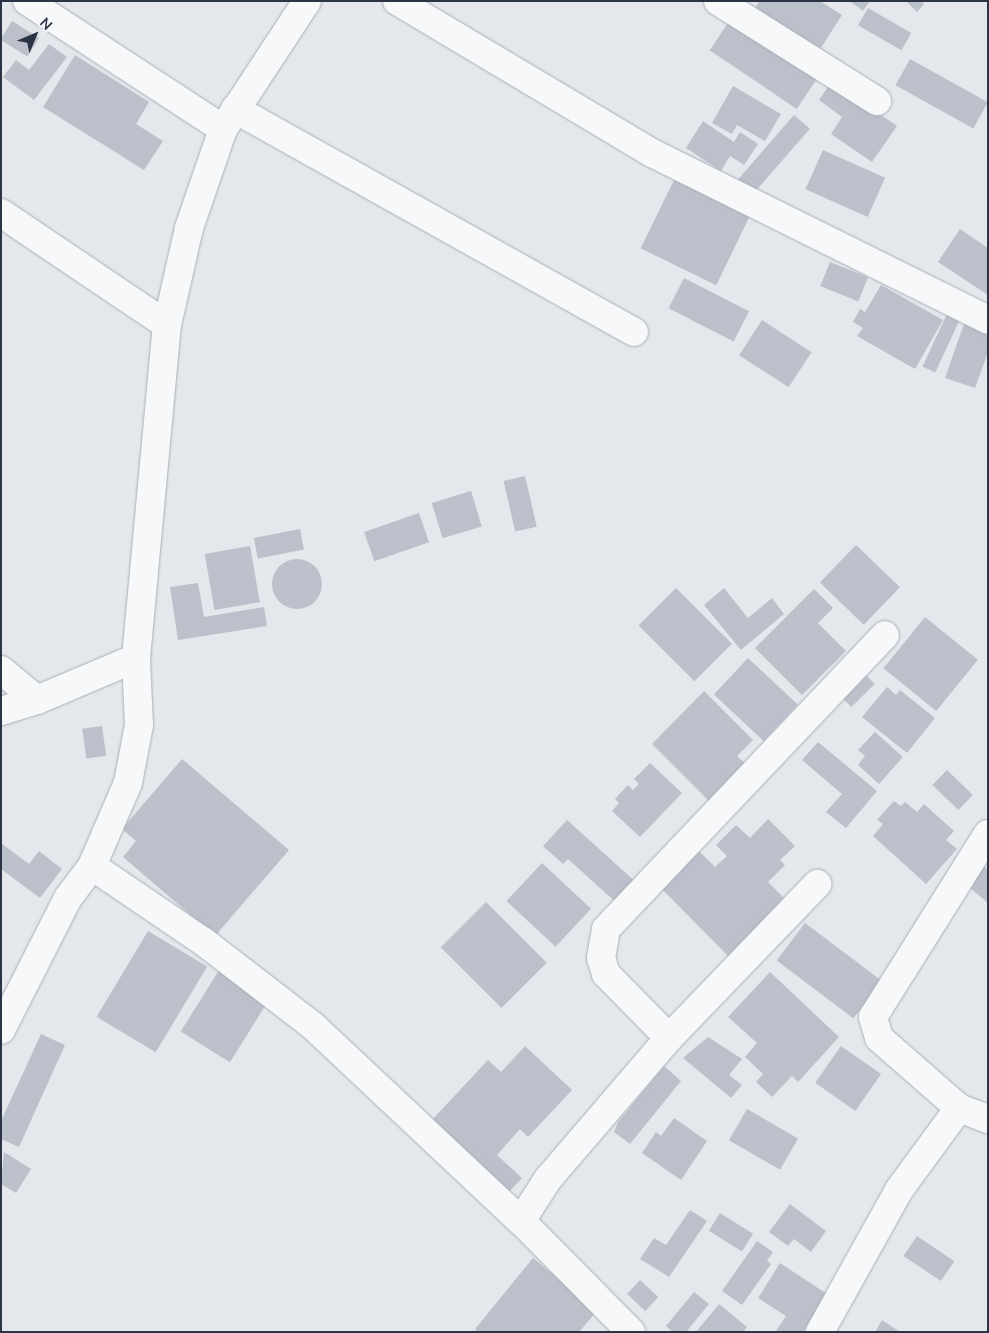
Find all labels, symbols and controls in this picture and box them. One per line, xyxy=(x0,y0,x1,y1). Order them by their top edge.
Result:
north arrow xyxy=(10,10,60,60)
text: N xyxy=(36,14,56,34)

